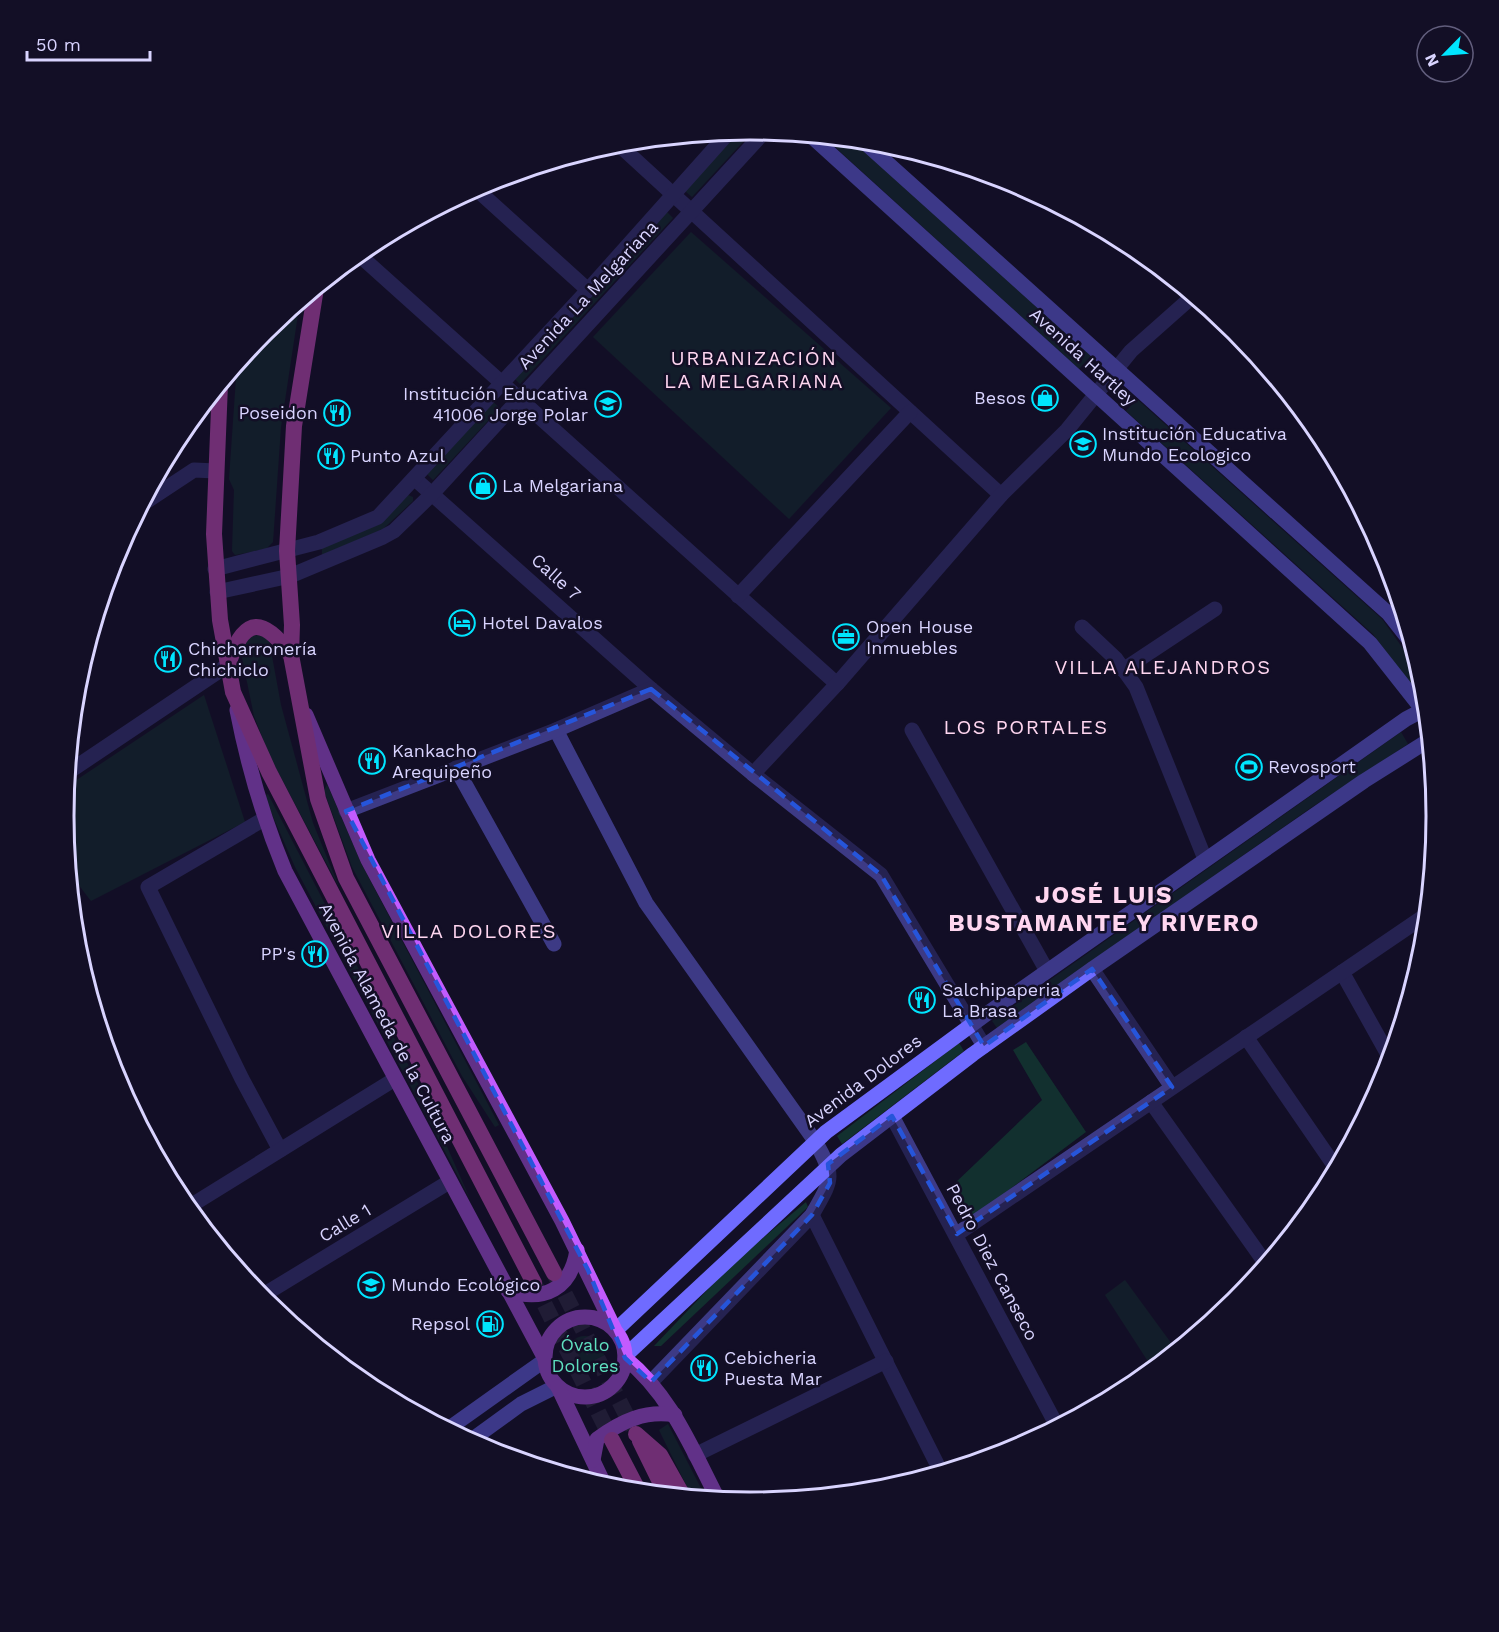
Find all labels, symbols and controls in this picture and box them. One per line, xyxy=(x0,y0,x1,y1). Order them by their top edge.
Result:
scale bar xyxy=(27,24,150,62)
north arrow xyxy=(1415,24,1475,84)
text: 50 m xyxy=(36,34,81,55)
text: N xyxy=(1421,51,1443,70)
street label: Avenida La Melgariana xyxy=(513,216,662,373)
street label: Avenida Hartley xyxy=(1026,303,1142,411)
district label: URBANIZACIÓN LA MELGARIANA xyxy=(664,346,844,393)
place label: Institución Educativa 41006 Jorge Polar xyxy=(403,383,588,425)
shop icon: Besos xyxy=(1030,383,1060,413)
place label: Besos xyxy=(974,387,1026,408)
school or university icon: Institución Educativa 41006 Jorge Polar xyxy=(593,389,623,419)
restaurant icon: Poseidon xyxy=(322,398,352,428)
place label: Poseidon xyxy=(238,402,318,423)
place label: Institución Educativa Mundo Ecologico xyxy=(1102,423,1287,465)
school or university icon: Institución Educativa Mundo Ecologico xyxy=(1068,429,1098,459)
restaurant icon: Punto Azul xyxy=(316,441,346,471)
place label: Punto Azul xyxy=(350,445,445,466)
shop icon: La Melgariana xyxy=(468,471,498,501)
place label: La Melgariana xyxy=(502,475,623,496)
street label: Calle 7 xyxy=(527,549,585,604)
hotel icon: Hotel Davalos xyxy=(447,608,477,638)
place label: Hotel Davalos xyxy=(482,612,603,633)
place label: Open House Inmuebles xyxy=(866,616,973,658)
office icon: Open House Inmuebles xyxy=(831,622,861,652)
place label: Chicharronería Chichiclo xyxy=(188,638,317,680)
restaurant icon: Chicharronería Chichiclo xyxy=(153,644,183,674)
district label: VILLA ALEJANDROS xyxy=(1054,655,1272,679)
district label: LOS PORTALES xyxy=(943,715,1109,739)
place label: Kankacho Arequipeño xyxy=(392,740,492,782)
restaurant icon: Kankacho Arequipeño xyxy=(357,746,387,776)
sports icon: Revosport xyxy=(1234,752,1264,782)
place label: Revosport xyxy=(1268,756,1356,777)
district label: JOSÉ LUIS BUSTAMANTE Y RIVERO xyxy=(948,881,1260,937)
street label: Avenida Alameda de la Cultura xyxy=(315,899,460,1147)
district label: VILLA DOLORES xyxy=(381,919,557,943)
restaurant icon: PP's xyxy=(300,939,330,969)
place label: PP's xyxy=(261,943,296,964)
place label: Salchipaperia La Brasa xyxy=(942,979,1061,1021)
restaurant icon: Salchipaperia La Brasa xyxy=(907,985,937,1015)
street label: Avenida Dolores xyxy=(800,1030,925,1131)
street label: Pedro Diez Canseco xyxy=(942,1180,1043,1344)
street label: Calle 1 xyxy=(315,1199,374,1246)
school or university icon: Mundo Ecológico xyxy=(356,1270,386,1300)
place label: Mundo Ecológico xyxy=(391,1274,540,1295)
fuel station icon: Repsol xyxy=(475,1309,505,1339)
place label: Repsol xyxy=(411,1313,470,1334)
park label: Óvalo Dolores xyxy=(551,1334,619,1376)
place label: Cebicheria Puesta Mar xyxy=(724,1347,822,1389)
restaurant icon: Cebicheria Puesta Mar xyxy=(689,1353,719,1383)

